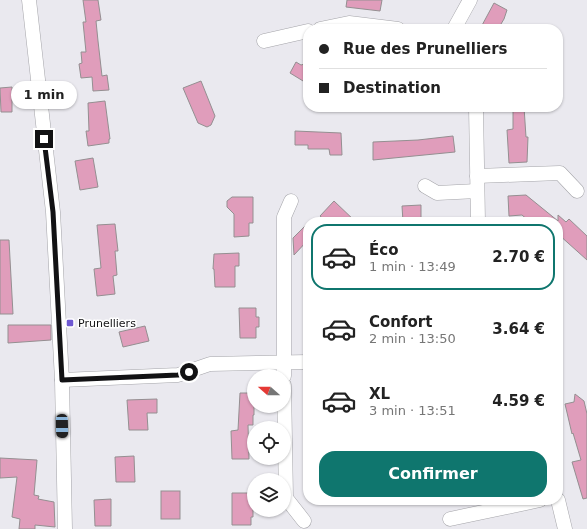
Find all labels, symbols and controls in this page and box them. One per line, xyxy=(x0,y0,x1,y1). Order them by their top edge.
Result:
text: Rue des Prunelliers xyxy=(343,40,508,58)
text: Destination xyxy=(343,79,441,97)
callout: 1 min xyxy=(11,81,77,109)
text: 1 min xyxy=(24,87,64,102)
route end xyxy=(35,130,53,148)
icon: car xyxy=(321,239,357,275)
text: Éco xyxy=(369,241,398,259)
text: 2.70 € xyxy=(492,248,545,266)
text: 1 min · 13:49 xyxy=(369,259,456,274)
icon: car xyxy=(321,311,357,347)
text: Confort xyxy=(369,313,432,331)
place label: Prunelliers xyxy=(78,317,136,330)
marker: Prunelliers xyxy=(65,318,75,328)
text: 3.64 € xyxy=(492,320,545,338)
text: 2 min · 13:50 xyxy=(369,331,456,346)
route start xyxy=(180,363,198,381)
north arrow xyxy=(247,369,291,413)
map controls xyxy=(247,369,291,517)
icon: car xyxy=(321,383,357,419)
text: XL xyxy=(369,385,390,403)
text: 4.59 € xyxy=(492,392,545,410)
text: 3 min · 13:51 xyxy=(369,403,456,418)
car xyxy=(56,414,68,438)
button: locate xyxy=(247,421,291,465)
button: Confirmer xyxy=(319,451,547,497)
button: layers xyxy=(247,473,291,517)

